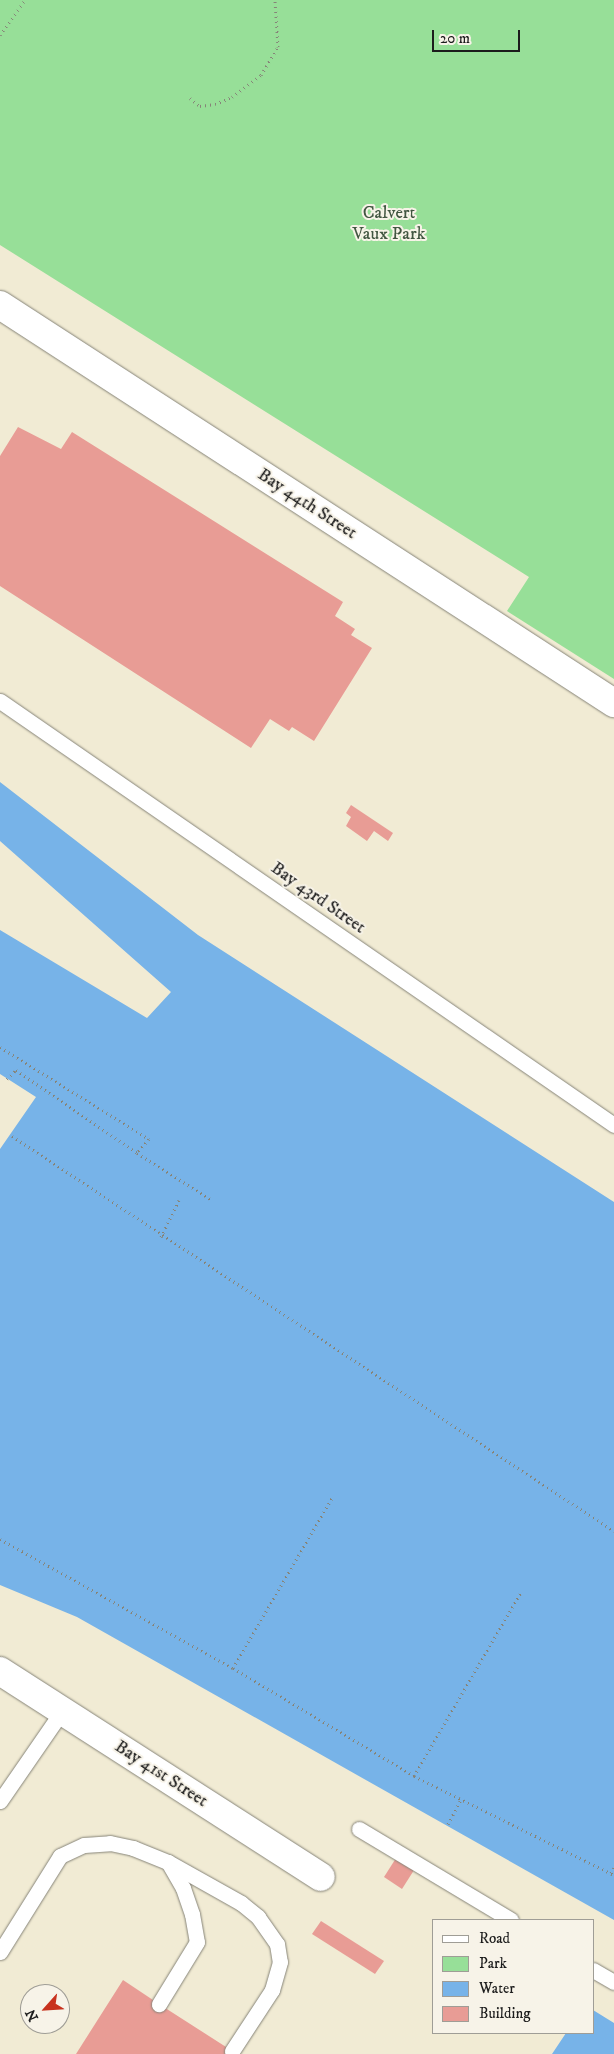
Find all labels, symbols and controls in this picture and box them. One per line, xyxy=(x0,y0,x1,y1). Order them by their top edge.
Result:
scale bar xyxy=(434,20,522,52)
text: 20 m xyxy=(440,29,470,48)
park label: Calvert Vaux Park xyxy=(353,203,425,245)
street label: Bay 44th Street xyxy=(253,464,361,544)
street label: Bay 43rd Street xyxy=(267,857,369,939)
street label: Bay 41st Street xyxy=(110,1736,212,1812)
legend xyxy=(432,1919,594,2034)
text: Road xyxy=(479,1929,510,1948)
text: Park xyxy=(479,1954,507,1973)
text: Water xyxy=(479,1979,515,1998)
north arrow xyxy=(20,1984,70,2034)
text: Building xyxy=(479,2004,531,2023)
text: N xyxy=(22,2006,43,2024)

